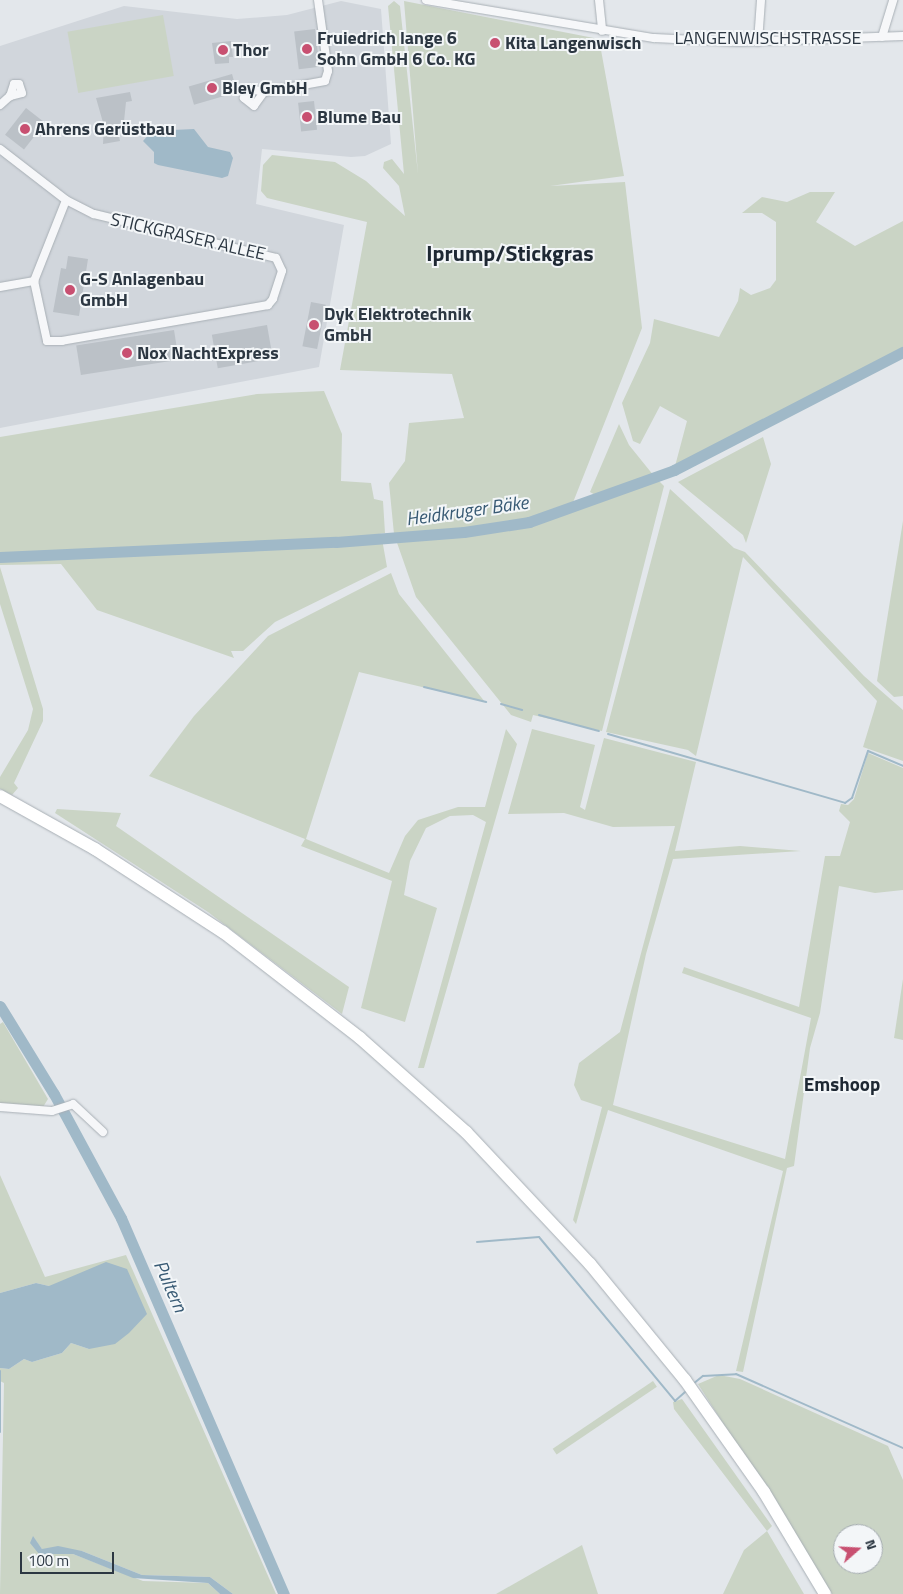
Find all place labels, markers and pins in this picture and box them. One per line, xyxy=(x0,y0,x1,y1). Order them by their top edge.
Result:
place label: Fruiedrich lange 6 Sohn GmbH 6 Co. KG xyxy=(317,28,476,70)
place label: Kita Langenwisch xyxy=(505,32,641,54)
marker: Kita Langenwisch xyxy=(489,37,501,49)
place label: Thor xyxy=(233,39,269,61)
marker: Fruiedrich lange 6 Sohn GmbH 6 Co. KG xyxy=(301,43,313,55)
marker: Thor xyxy=(217,44,229,56)
place label: Bley GmbH xyxy=(222,77,308,99)
marker: Bley GmbH xyxy=(206,82,218,94)
place label: Blume Bau xyxy=(317,106,401,128)
marker: Blume Bau xyxy=(301,111,313,123)
place label: Ahrens Gerüstbau xyxy=(35,118,175,140)
marker: Ahrens Gerüstbau xyxy=(19,123,31,135)
place label: G-S Anlagenbau GmbH xyxy=(80,269,204,312)
marker: G-S Anlagenbau GmbH xyxy=(64,284,76,296)
place label: Dyk Elektrotechnik GmbH xyxy=(324,304,471,346)
marker: Dyk Elektrotechnik GmbH xyxy=(308,319,320,331)
place label: Nox NachtExpress xyxy=(137,342,279,364)
marker: Nox NachtExpress xyxy=(121,347,133,359)

